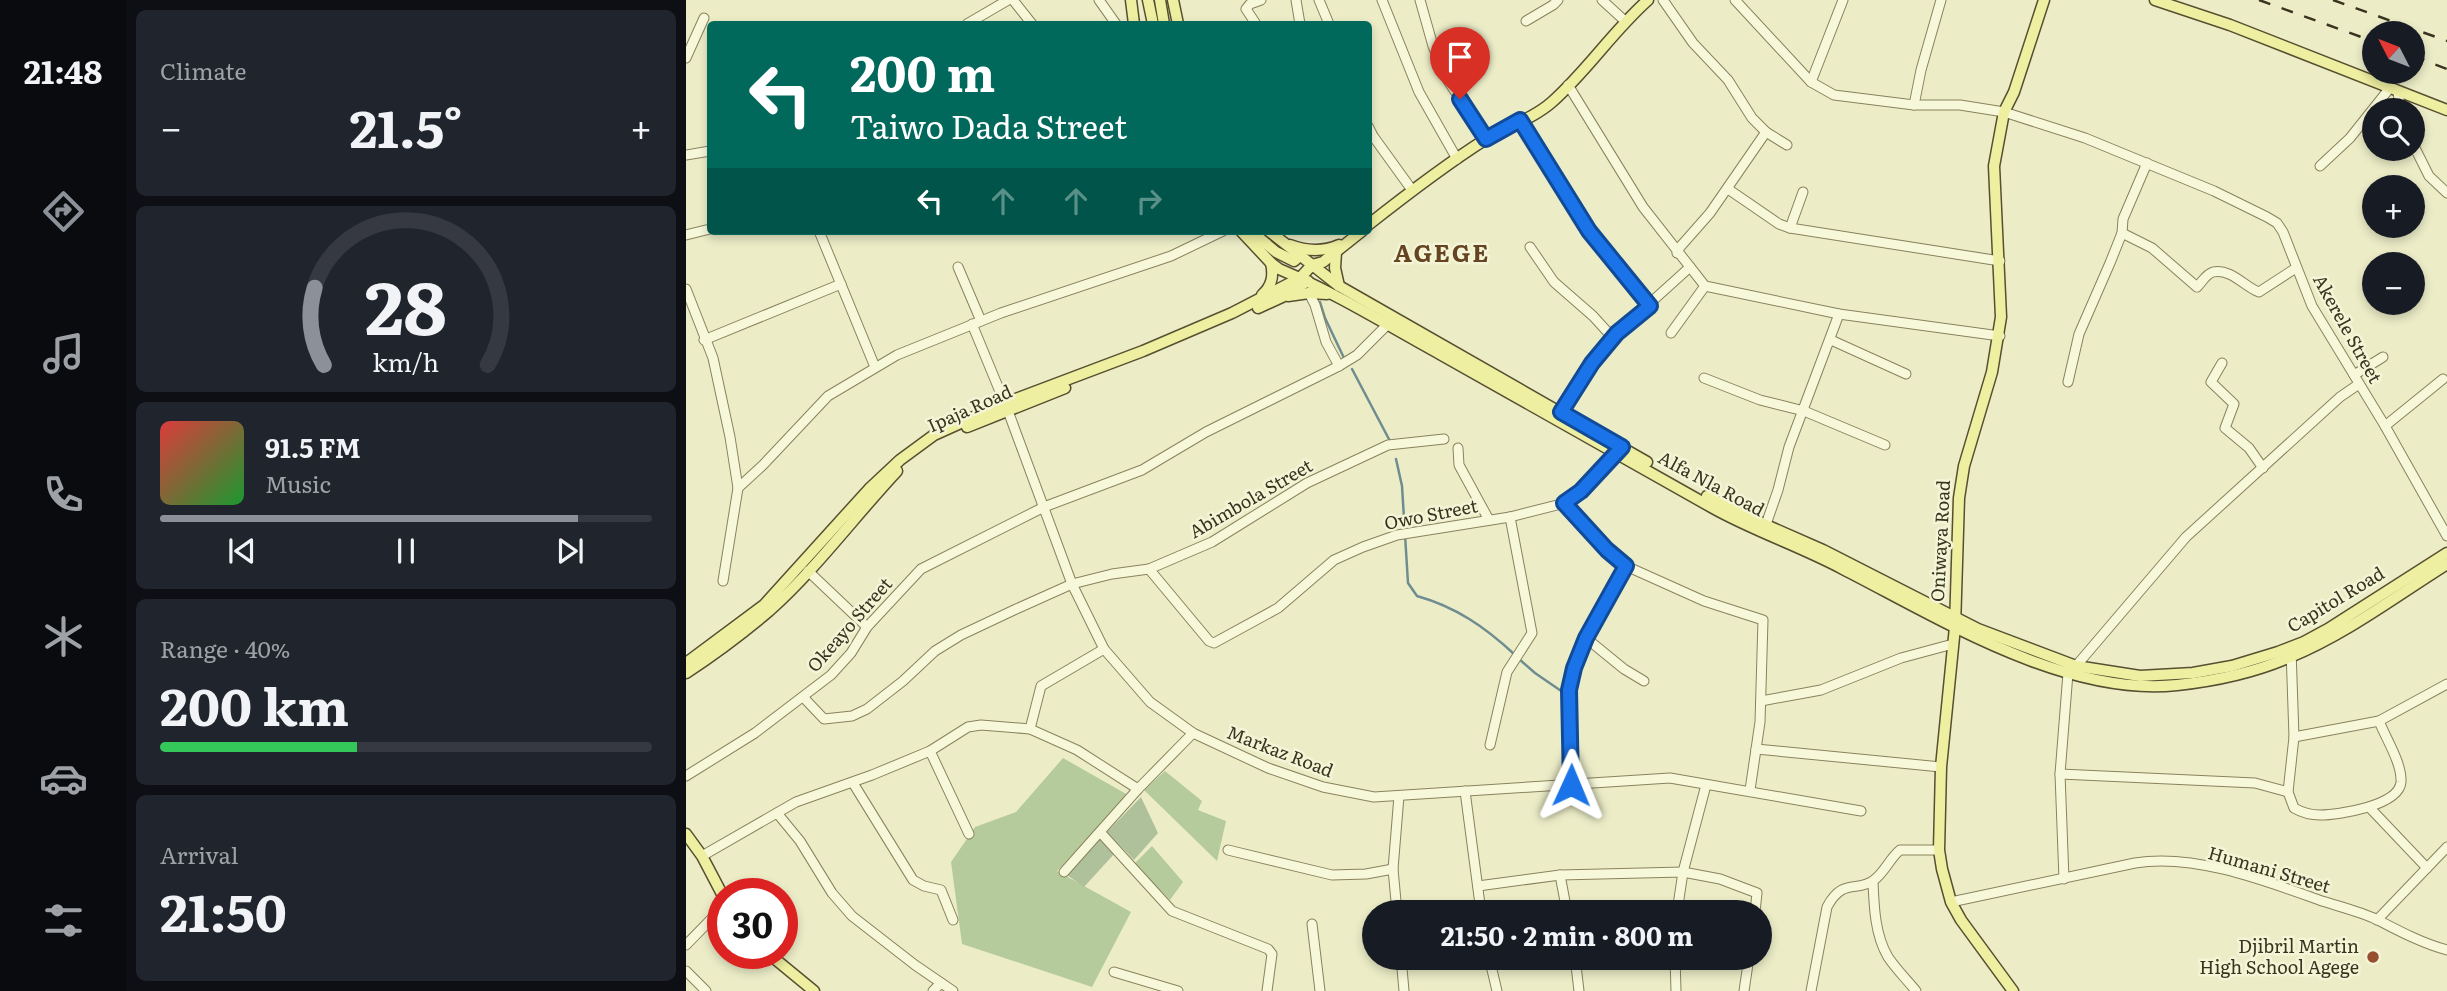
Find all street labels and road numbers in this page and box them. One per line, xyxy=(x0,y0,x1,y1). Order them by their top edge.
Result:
street label: Akerele Street xyxy=(2307,269,2390,388)
street label: Ipaja Road xyxy=(923,377,1016,438)
street label: Alfa Nla Road xyxy=(1654,443,1770,522)
street label: Abimbola Street xyxy=(1183,451,1318,544)
street label: Oniwaya Road xyxy=(1923,479,1956,603)
street label: Owo Street xyxy=(1382,491,1480,536)
street label: Capitol Road xyxy=(2281,559,2389,638)
street label: Okeayo Street xyxy=(800,570,898,677)
street label: Markaz Road xyxy=(1223,718,1338,783)
street label: Humani Street xyxy=(2205,838,2334,899)

